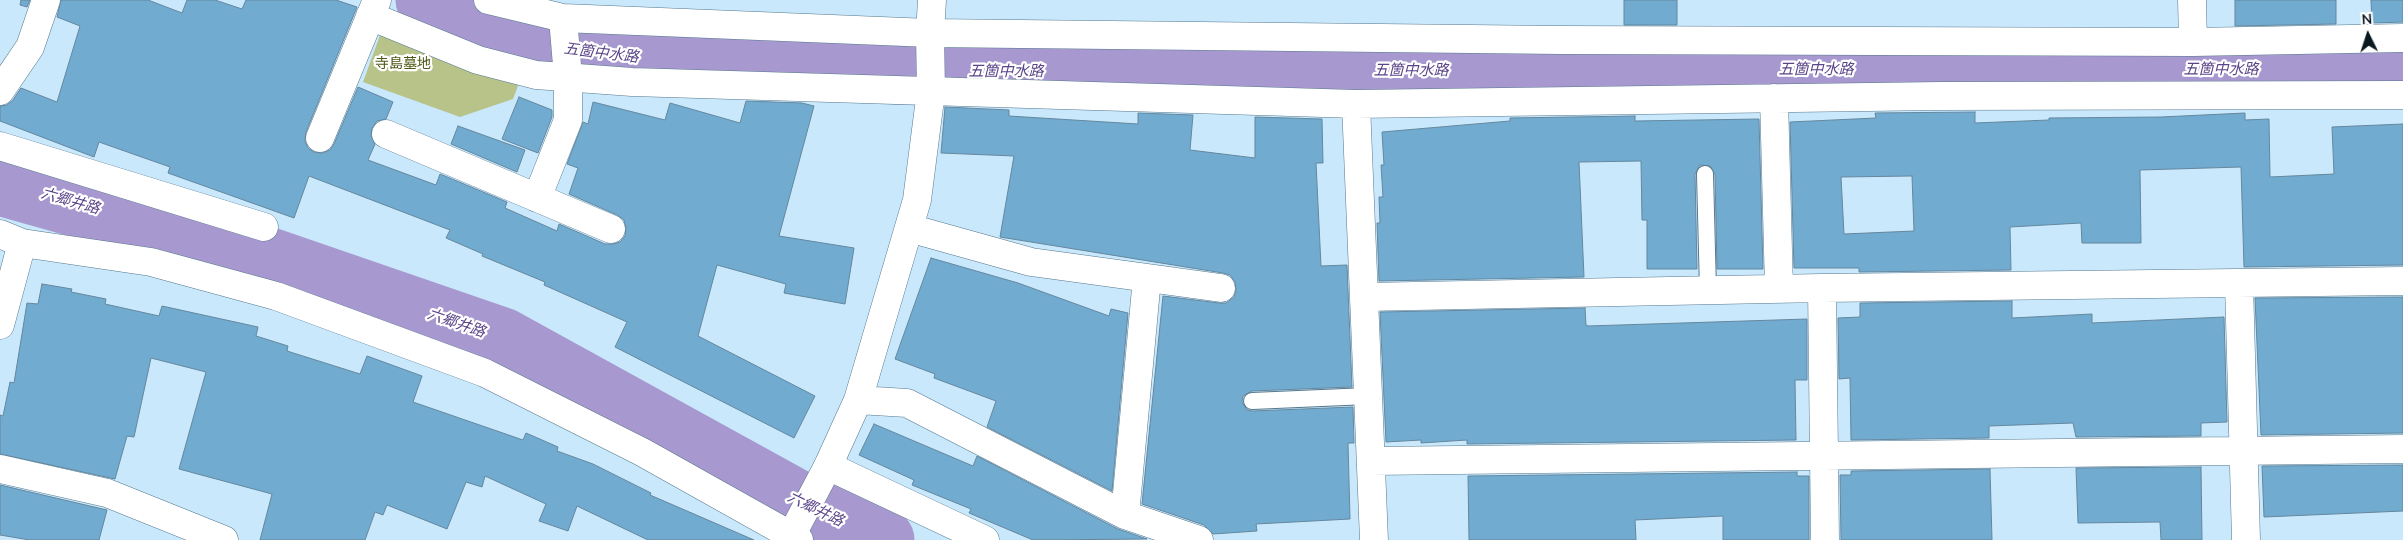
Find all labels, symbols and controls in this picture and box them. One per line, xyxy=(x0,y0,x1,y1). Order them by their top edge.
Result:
north arrow xyxy=(2343,10,2393,60)
text: N xyxy=(2361,10,2373,29)
water label: 五箇中水路 xyxy=(563,40,639,68)
park label: 寺島墓地 xyxy=(375,57,431,73)
water label: 五箇中水路 xyxy=(1779,61,1853,79)
water label: 五箇中水路 xyxy=(2184,61,2258,79)
water label: 五箇中水路 xyxy=(1374,62,1448,80)
water label: 五箇中水路 xyxy=(969,63,1043,81)
water label: 六郷井路 xyxy=(39,185,101,219)
water label: 六郷井路 xyxy=(425,306,487,342)
water label: 六郷井路 xyxy=(784,489,846,531)

